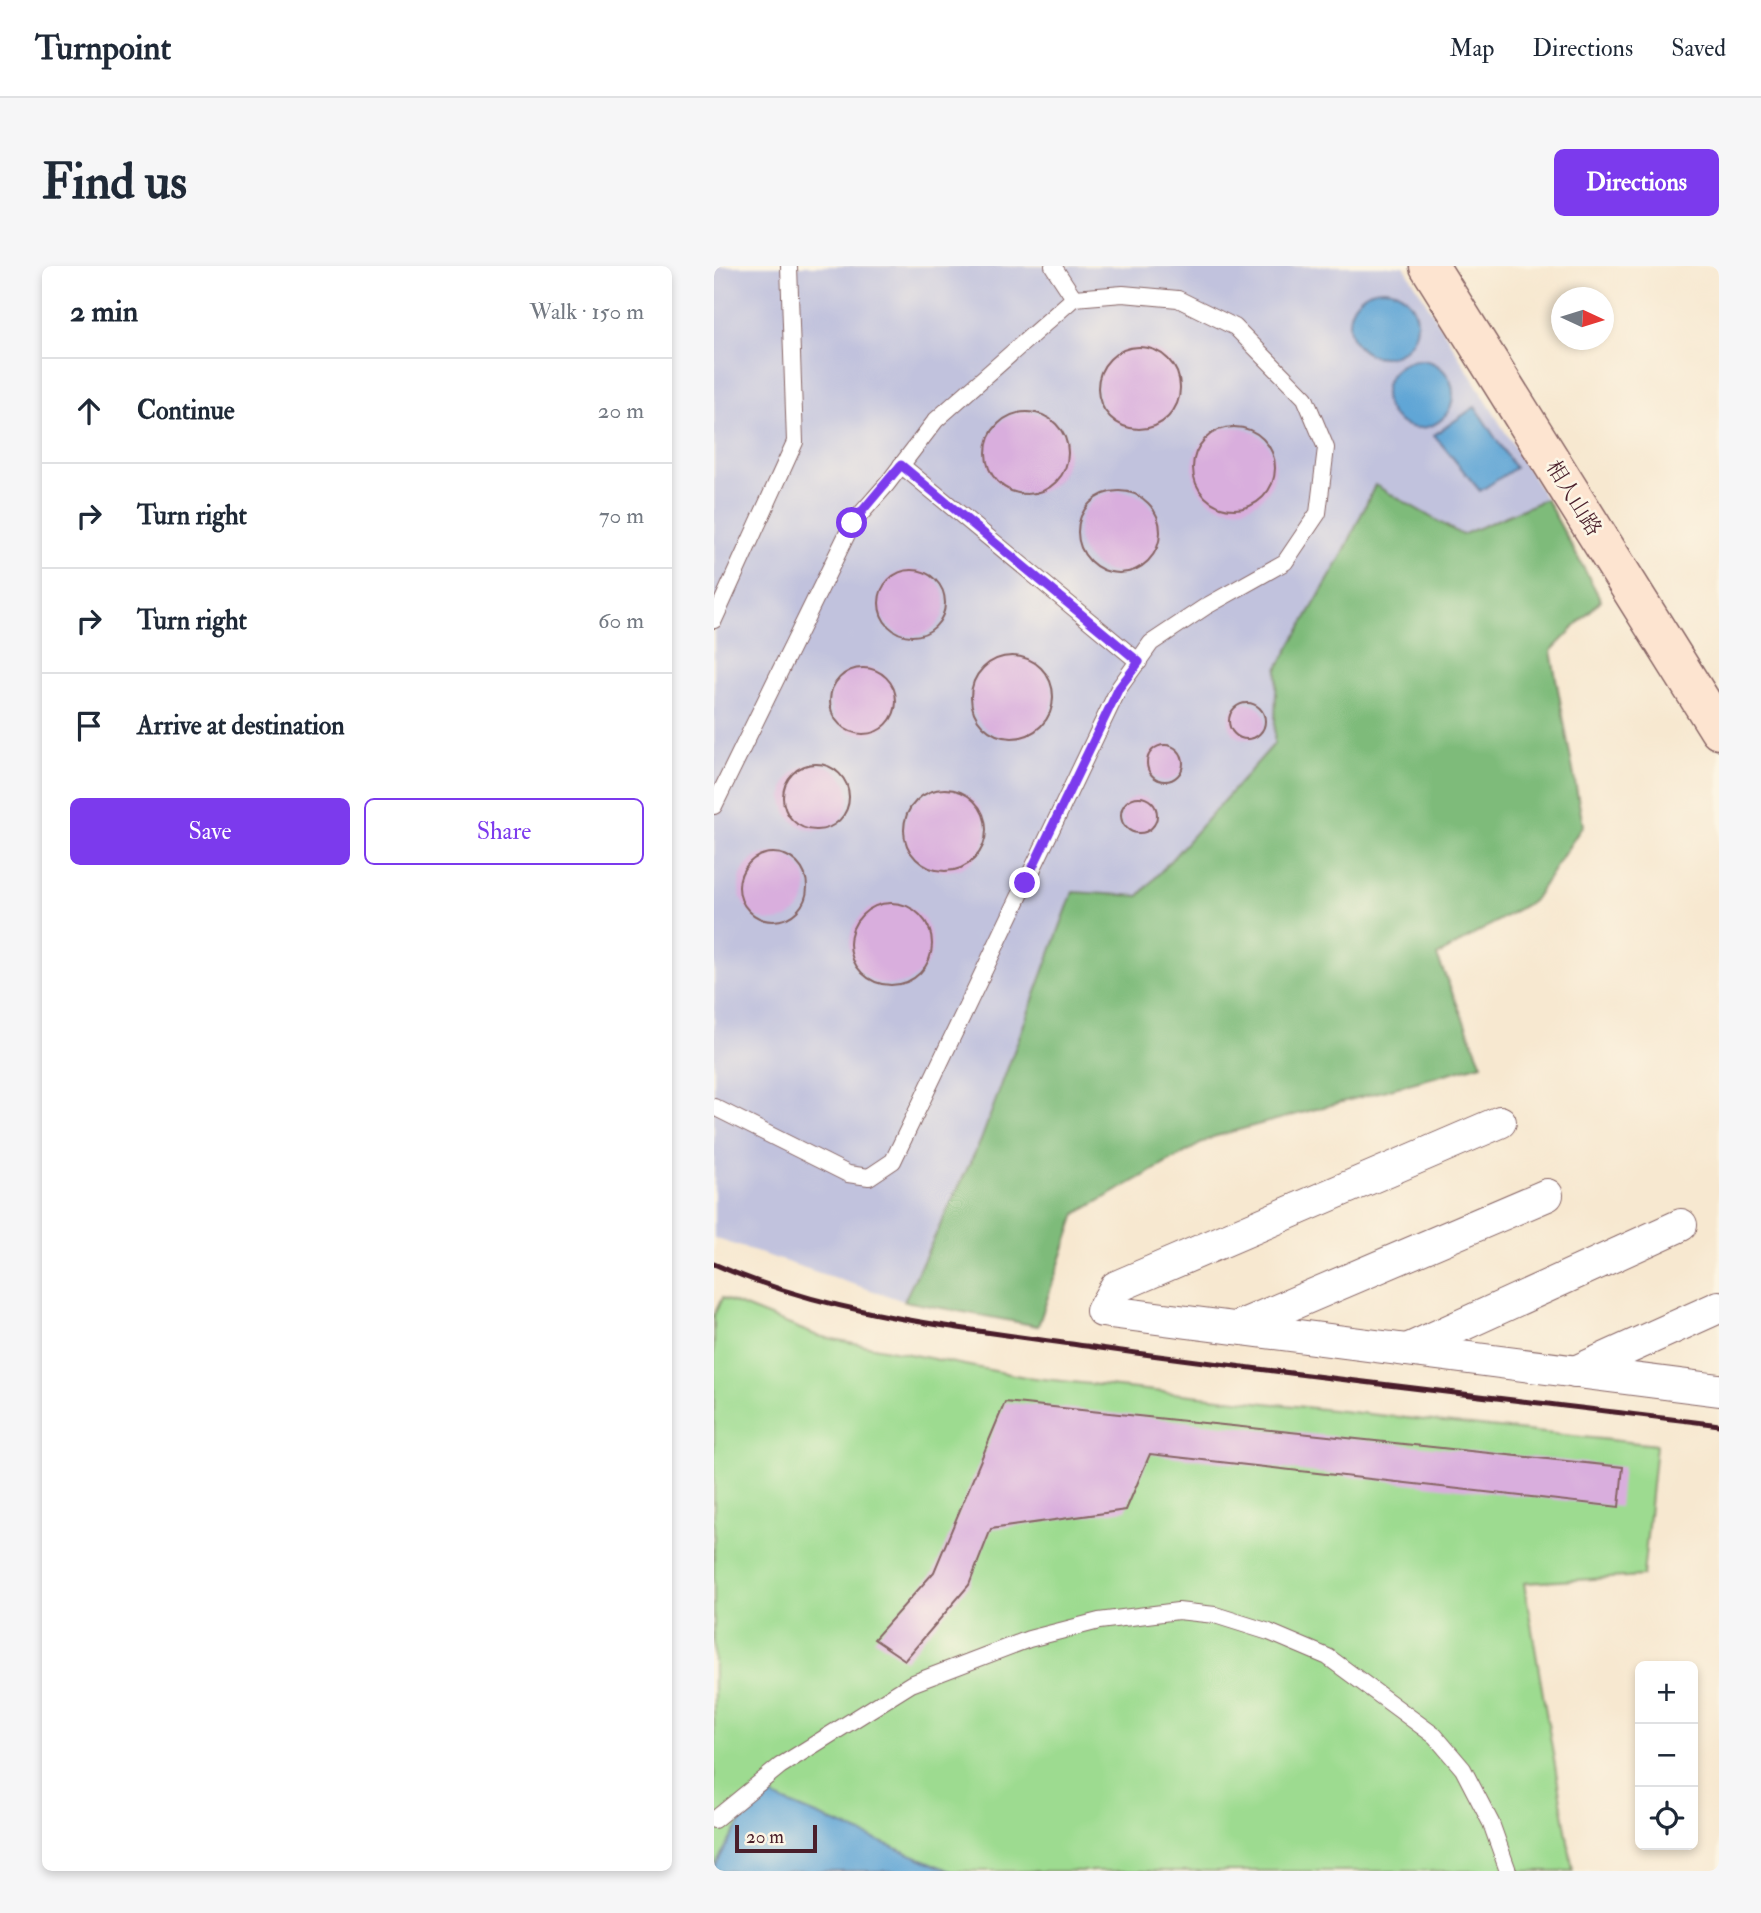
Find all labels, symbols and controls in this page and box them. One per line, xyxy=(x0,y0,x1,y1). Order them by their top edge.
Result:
text: Turnpoint xyxy=(35,28,171,69)
text: Map xyxy=(1449,33,1494,64)
text: Directions xyxy=(1532,33,1633,64)
text: Saved xyxy=(1671,33,1726,64)
button: Directions xyxy=(1554,149,1719,216)
text: Find us xyxy=(42,152,187,213)
north arrow xyxy=(1551,287,1614,350)
text: 2 min xyxy=(70,293,138,330)
text: Walk · 150 m xyxy=(530,297,644,326)
icon: ahead xyxy=(70,392,108,430)
text: Continue xyxy=(137,395,235,427)
text: 20 m xyxy=(598,396,644,425)
street label: 相人山路 xyxy=(1540,455,1607,541)
icon: right xyxy=(70,497,108,535)
text: Turn right xyxy=(137,500,247,532)
text: 70 m xyxy=(599,501,644,530)
route start xyxy=(836,507,867,538)
icon: right xyxy=(70,602,108,640)
text: Turn right xyxy=(137,605,247,637)
text: 60 m xyxy=(598,606,644,635)
icon: arrive xyxy=(70,707,108,745)
text: Arrive at destination xyxy=(137,710,345,742)
button: Save xyxy=(70,798,350,865)
button: Share xyxy=(364,798,644,865)
route end xyxy=(1009,867,1040,898)
map controls xyxy=(1635,1661,1698,1850)
button: + xyxy=(1635,1661,1698,1724)
button: − xyxy=(1635,1724,1698,1787)
button: locate xyxy=(1635,1787,1698,1850)
scale bar xyxy=(735,1822,817,1854)
text: 20 m xyxy=(746,1825,784,1849)

